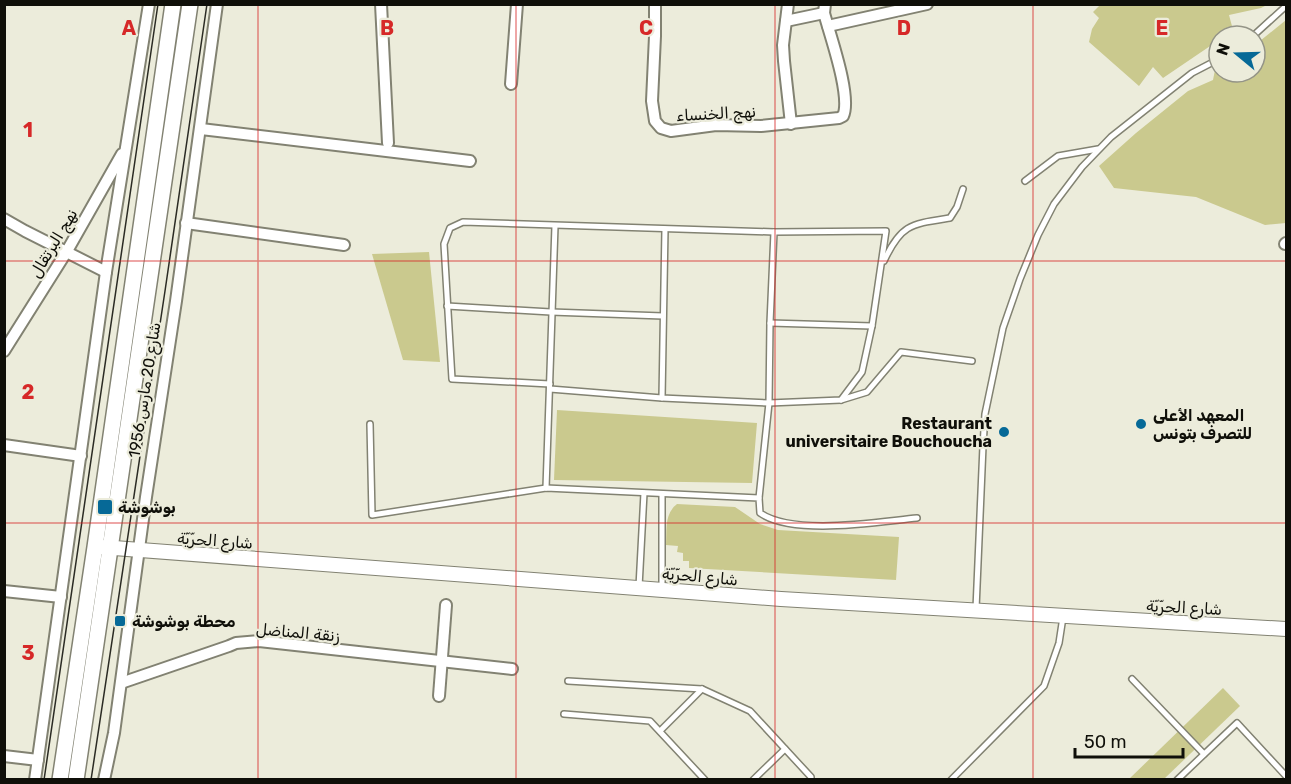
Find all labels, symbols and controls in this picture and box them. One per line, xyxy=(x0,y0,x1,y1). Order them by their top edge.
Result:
text: A xyxy=(122,16,137,40)
text: B xyxy=(380,16,394,40)
text: C xyxy=(639,16,653,40)
text: D xyxy=(897,16,911,40)
text: E xyxy=(1156,16,1168,40)
north arrow xyxy=(1207,24,1267,84)
text: N xyxy=(1212,41,1234,58)
street label: نهج الخنساء xyxy=(676,102,757,127)
text: 1 xyxy=(23,118,33,142)
street label: نهج البرتقال xyxy=(25,205,83,282)
street label: شارع 20 مارس 1956 xyxy=(124,321,167,460)
text: 2 xyxy=(22,380,35,404)
place label: المعهد الأعلى للتصرف بتونس xyxy=(1153,406,1252,443)
place label: Restaurant universitaire Bouchoucha xyxy=(785,414,993,451)
marker: المعهد الأعلى للتصرف بتونس xyxy=(1134,417,1148,431)
marker: Restaurant universitaire Bouchoucha xyxy=(997,425,1011,439)
marker: بوشوشة xyxy=(96,498,114,516)
place label: بوشوشة xyxy=(118,498,176,517)
street label: شارع الحرّيّة xyxy=(176,528,254,555)
street label: شارع الحرّيّة xyxy=(661,564,739,591)
street label: شارع الحرّيّة xyxy=(1145,596,1222,621)
place label: محطة بوشوشة xyxy=(132,612,236,631)
marker: محطة بوشوشة xyxy=(113,614,127,628)
street label: زنقة المناضل xyxy=(255,619,341,647)
text: 3 xyxy=(21,641,35,665)
scale bar xyxy=(1075,721,1183,759)
text: 50 m xyxy=(1084,731,1127,753)

